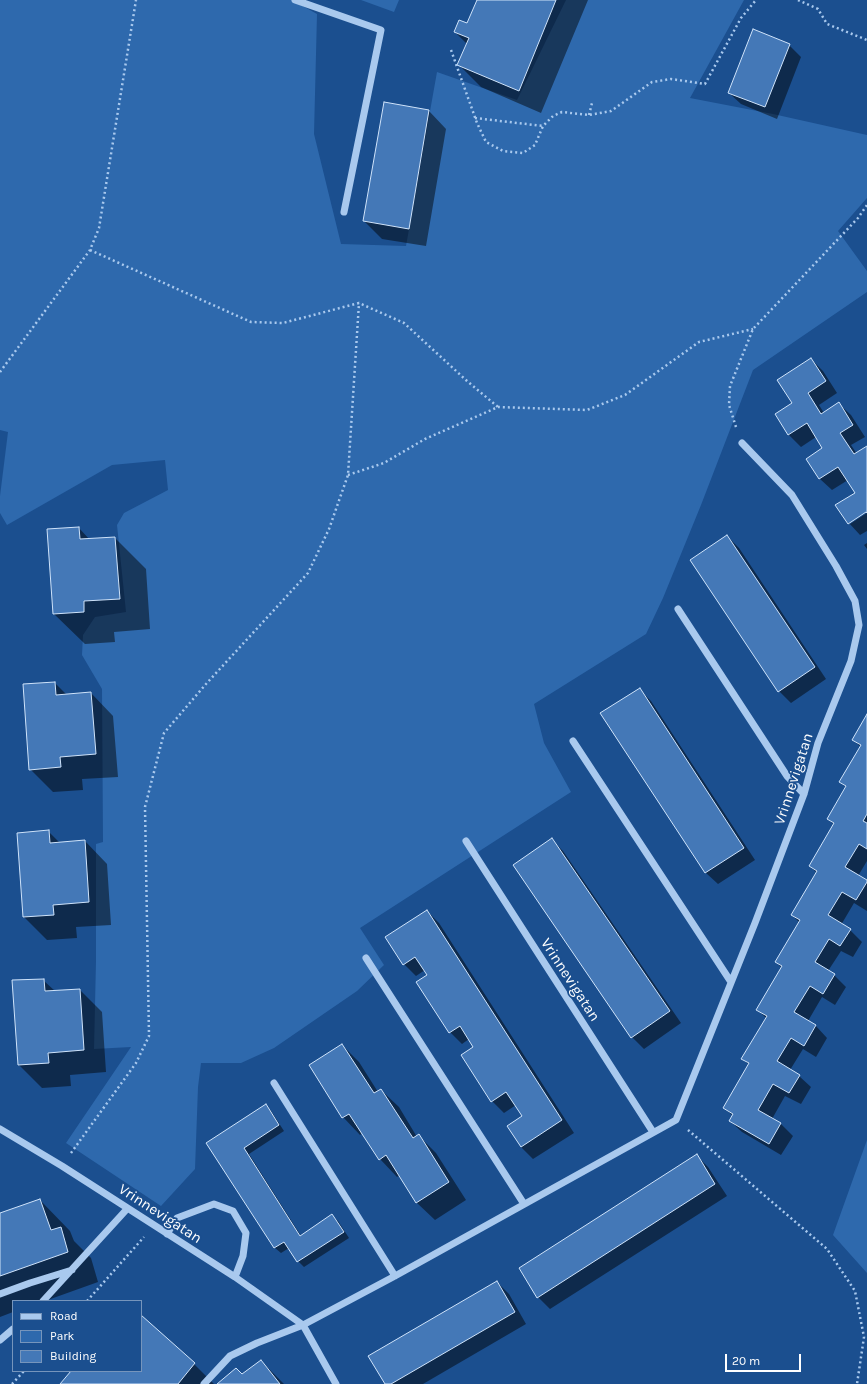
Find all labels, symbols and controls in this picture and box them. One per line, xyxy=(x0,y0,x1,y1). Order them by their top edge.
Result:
street label: Vrinnevigatan xyxy=(771,731,817,827)
street label: Vrinnevigatan xyxy=(536,935,604,1025)
street label: Vrinnevigatan xyxy=(115,1180,205,1248)
legend xyxy=(12,1300,142,1372)
text: Road xyxy=(50,1309,78,1323)
text: Park xyxy=(50,1329,74,1343)
scale bar xyxy=(727,1346,803,1372)
text: Building xyxy=(50,1349,96,1363)
text: 20 m xyxy=(732,1354,760,1368)

